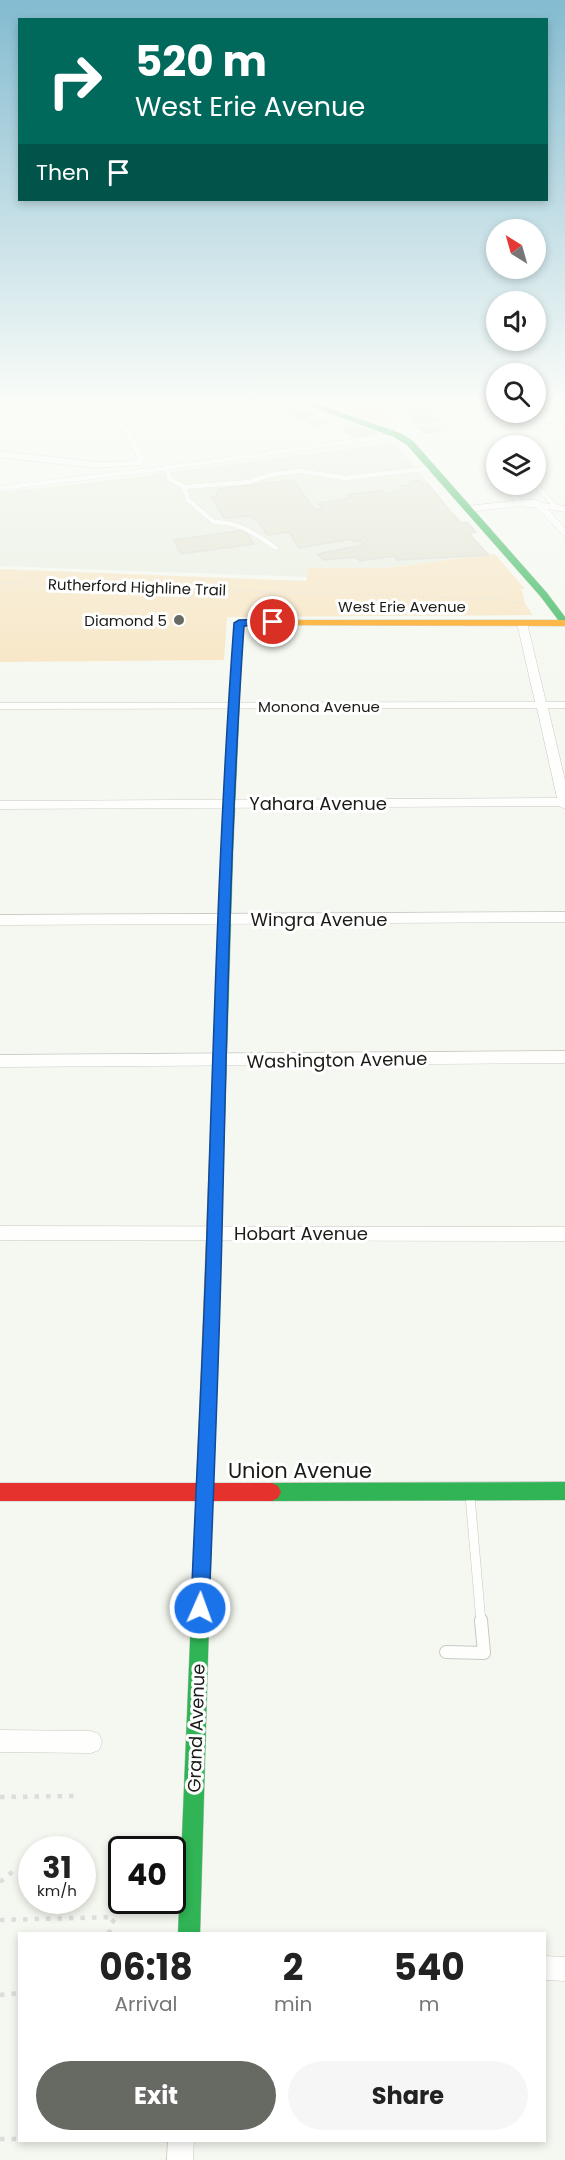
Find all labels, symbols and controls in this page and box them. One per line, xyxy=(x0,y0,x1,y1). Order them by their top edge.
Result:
text: 520 m xyxy=(135,32,267,91)
icon: right xyxy=(36,42,114,120)
text: West Erie Avenue xyxy=(135,88,365,125)
icon: arrive xyxy=(102,156,135,189)
text: Then xyxy=(36,157,90,188)
north arrow xyxy=(486,219,546,279)
map controls xyxy=(486,219,546,495)
button: sound xyxy=(486,291,546,351)
button: search xyxy=(486,363,546,423)
button: layers xyxy=(486,435,546,495)
street label: Rutherford Highline Trail xyxy=(48,573,226,601)
pin xyxy=(247,596,298,647)
street label: West Erie Avenue xyxy=(338,596,466,617)
icon: arrive xyxy=(256,605,289,638)
place label: Diamond 5 xyxy=(84,610,167,631)
marker: Diamond 5 xyxy=(172,613,186,627)
street label: Monona Avenue xyxy=(258,696,380,717)
street label: Yahara Avenue xyxy=(249,791,387,816)
street label: Wingra Avenue xyxy=(251,907,387,932)
street label: Washington Avenue xyxy=(246,1046,428,1074)
street label: Hobart Avenue xyxy=(234,1221,368,1246)
street label: Union Avenue xyxy=(228,1456,372,1485)
position arrow xyxy=(168,1576,232,1640)
street label: Grand Avenue xyxy=(181,1663,211,1793)
speed limit sign: 40 xyxy=(108,1836,186,1914)
text: 31 xyxy=(42,1846,72,1889)
text: km/h xyxy=(37,1880,77,1901)
text: 06:18 xyxy=(99,1942,193,1993)
text: 2 xyxy=(283,1942,303,1993)
text: 540 xyxy=(393,1942,465,1993)
text: Arrival xyxy=(114,1990,177,2018)
text: min xyxy=(274,1990,312,2018)
text: m xyxy=(419,1990,439,2018)
button: Exit xyxy=(36,2061,276,2130)
button: Share xyxy=(288,2061,528,2130)

